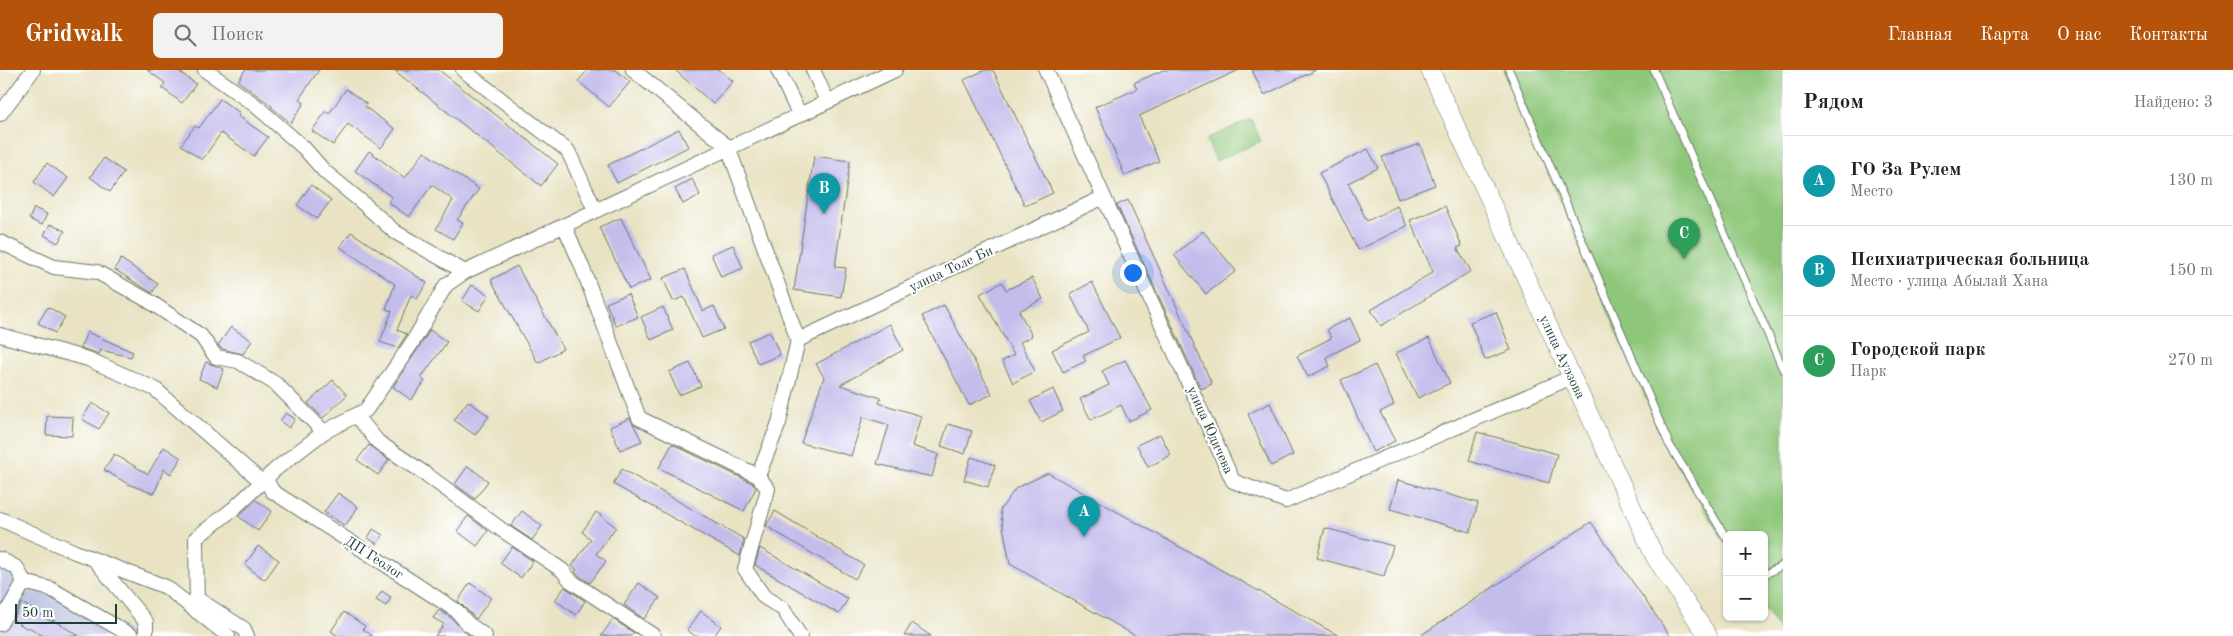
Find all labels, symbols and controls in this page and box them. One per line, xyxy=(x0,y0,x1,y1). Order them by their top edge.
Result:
search box xyxy=(153,13,503,58)
icon: search xyxy=(171,21,199,49)
text: Gridwalk xyxy=(25,23,123,47)
text: Поиск xyxy=(211,26,264,45)
text: Главная xyxy=(1888,26,1952,44)
text: Карта xyxy=(1980,26,2029,44)
text: О нас xyxy=(2057,26,2101,44)
text: Контакты xyxy=(2129,26,2208,44)
text: Рядом xyxy=(1803,92,1864,113)
text: Найдено: 3 xyxy=(2134,95,2213,111)
text: ГО За Рулем xyxy=(1850,161,1962,180)
pin: B xyxy=(808,173,840,214)
text: A xyxy=(1813,173,1825,189)
text: 130 m xyxy=(2168,173,2213,189)
text: Место xyxy=(1850,184,1893,200)
pin: C xyxy=(1668,218,1700,259)
street label: улица Толе Би xyxy=(907,244,995,294)
text: Психиатрическая больница xyxy=(1850,251,2089,270)
your location xyxy=(1120,260,1146,286)
text: B xyxy=(1813,263,1825,279)
text: 150 m xyxy=(2168,263,2213,279)
text: Место · улица Абылай Хана xyxy=(1850,274,2048,290)
street label: улица Ауэзова xyxy=(1536,313,1588,401)
text: Городской парк xyxy=(1850,341,1985,360)
text: C xyxy=(1814,353,1824,369)
text: 270 m xyxy=(2168,353,2213,369)
text: Парк xyxy=(1850,364,1887,380)
street label: улица Юдичева xyxy=(1184,384,1236,476)
pin: A xyxy=(1068,496,1100,537)
map controls xyxy=(1723,531,1768,621)
button: + xyxy=(1723,531,1768,576)
street label: ДП Геолог xyxy=(342,534,406,582)
button: − xyxy=(1723,576,1768,621)
scale bar xyxy=(15,601,118,624)
text: 50 m xyxy=(22,606,53,620)

